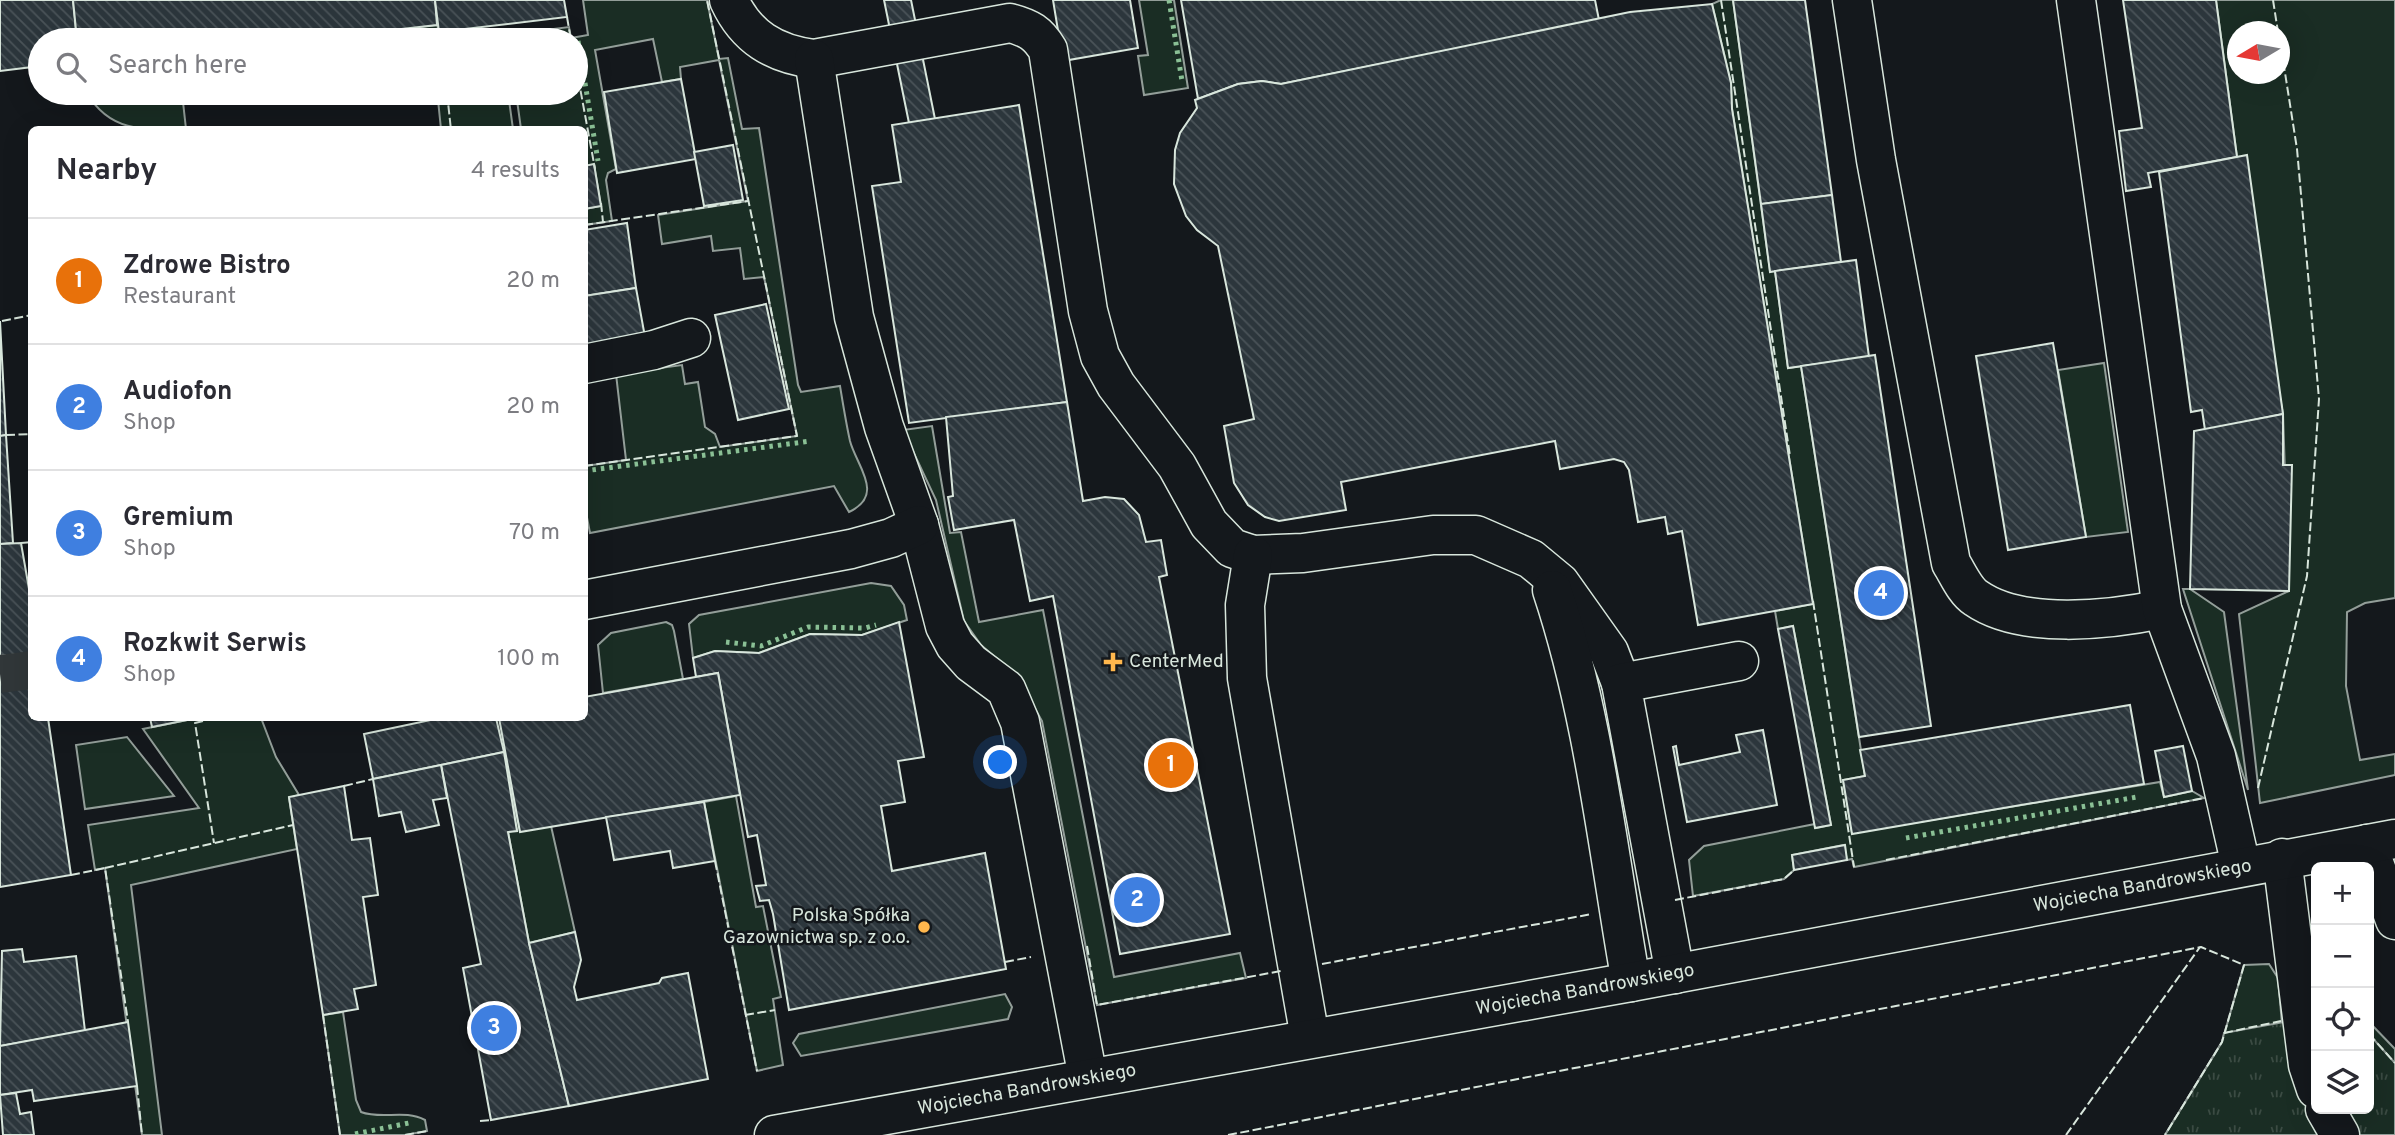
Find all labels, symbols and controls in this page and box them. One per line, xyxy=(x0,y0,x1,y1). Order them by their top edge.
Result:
north arrow xyxy=(2227,21,2290,84)
search box xyxy=(28,28,588,105)
icon: search xyxy=(52,48,90,86)
text: Search here xyxy=(108,50,247,83)
text: Nearby xyxy=(56,153,157,190)
text: 4 results xyxy=(471,157,560,186)
text: Zdrowe Bistro xyxy=(123,250,291,283)
text: 1 xyxy=(74,267,84,296)
text: 20 m xyxy=(506,267,560,296)
text: Restaurant xyxy=(123,283,236,312)
text: Audiofon xyxy=(123,376,232,409)
text: 2 xyxy=(72,393,86,422)
text: 20 m xyxy=(506,393,560,422)
text: Shop xyxy=(123,409,176,438)
text: Gremium xyxy=(123,502,234,535)
text: 3 xyxy=(72,519,86,548)
text: 70 m xyxy=(509,519,560,548)
text: Shop xyxy=(123,535,176,564)
pin: 4 xyxy=(1858,567,1904,619)
text: Rozkwit Serwis xyxy=(123,628,307,661)
text: 4 xyxy=(72,645,86,674)
text: 100 m xyxy=(497,645,560,674)
place label: CenterMed xyxy=(1129,650,1224,674)
marker: CenterMed xyxy=(1103,652,1123,672)
text: Shop xyxy=(123,661,176,690)
pin: 1 xyxy=(1148,739,1194,791)
your location xyxy=(983,745,1017,779)
street label: Wojciecha Bandrowskiego xyxy=(2031,854,2254,918)
map controls xyxy=(2311,862,2374,1114)
button: + xyxy=(2311,862,2374,925)
pin: 2 xyxy=(1114,874,1160,926)
place label: Polska Spółka Gazownictwa sp. z o.o. xyxy=(723,904,910,950)
marker: Polska Spółka Gazownictwa sp. z o.o. xyxy=(916,919,932,935)
button: − xyxy=(2311,925,2374,988)
street label: Wojciecha Bandrowskiego xyxy=(1474,958,1696,1021)
button: locate xyxy=(2311,988,2374,1051)
pin: 3 xyxy=(471,1002,517,1054)
button: layers xyxy=(2311,1051,2374,1114)
street label: Wojciecha Bandrowskiego xyxy=(916,1059,1138,1121)

